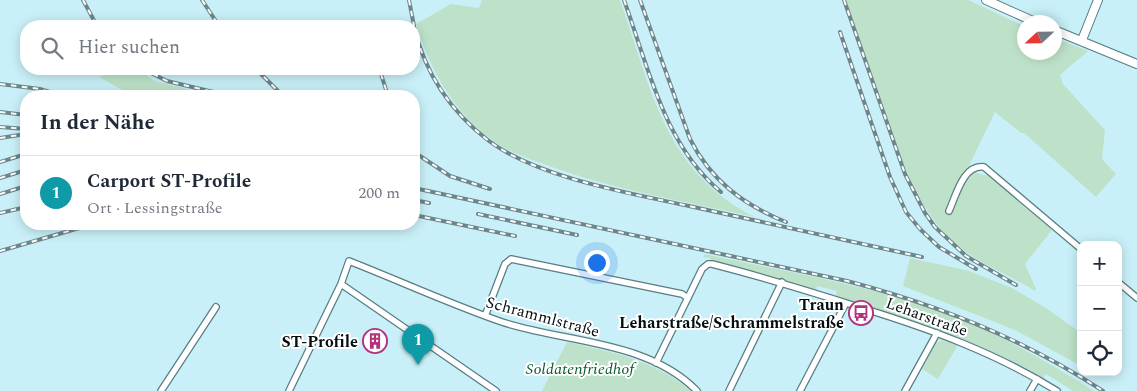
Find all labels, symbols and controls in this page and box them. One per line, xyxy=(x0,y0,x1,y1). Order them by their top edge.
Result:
north arrow xyxy=(1017,15,1062,60)
search box xyxy=(20,20,420,75)
text: Hier suchen xyxy=(78,33,180,62)
icon: search xyxy=(38,34,66,62)
text: In der Nähe xyxy=(40,107,155,139)
text: Carport ST-Profile xyxy=(87,167,251,196)
text: 1 xyxy=(52,181,60,205)
text: 200 m xyxy=(358,181,400,205)
text: Ort · Lessingstraße xyxy=(87,196,223,220)
map controls xyxy=(1077,241,1122,376)
button: + xyxy=(1077,241,1122,286)
your location xyxy=(584,250,610,276)
button: − xyxy=(1077,286,1122,331)
street label: Schrammlstraße xyxy=(483,290,602,344)
street label: Leharstraße xyxy=(882,291,971,343)
place label: Traun Leharstraße/Schrammelstraße xyxy=(619,293,844,335)
bus stop icon: Traun Leharstraße/Schrammelstraße xyxy=(848,300,874,326)
pin: 1 xyxy=(402,324,434,365)
building icon: ST-Profile xyxy=(362,328,388,354)
place label: ST-Profile xyxy=(282,330,358,354)
button: locate xyxy=(1077,331,1122,376)
park label: Soldatenfriedhof xyxy=(526,357,637,381)

